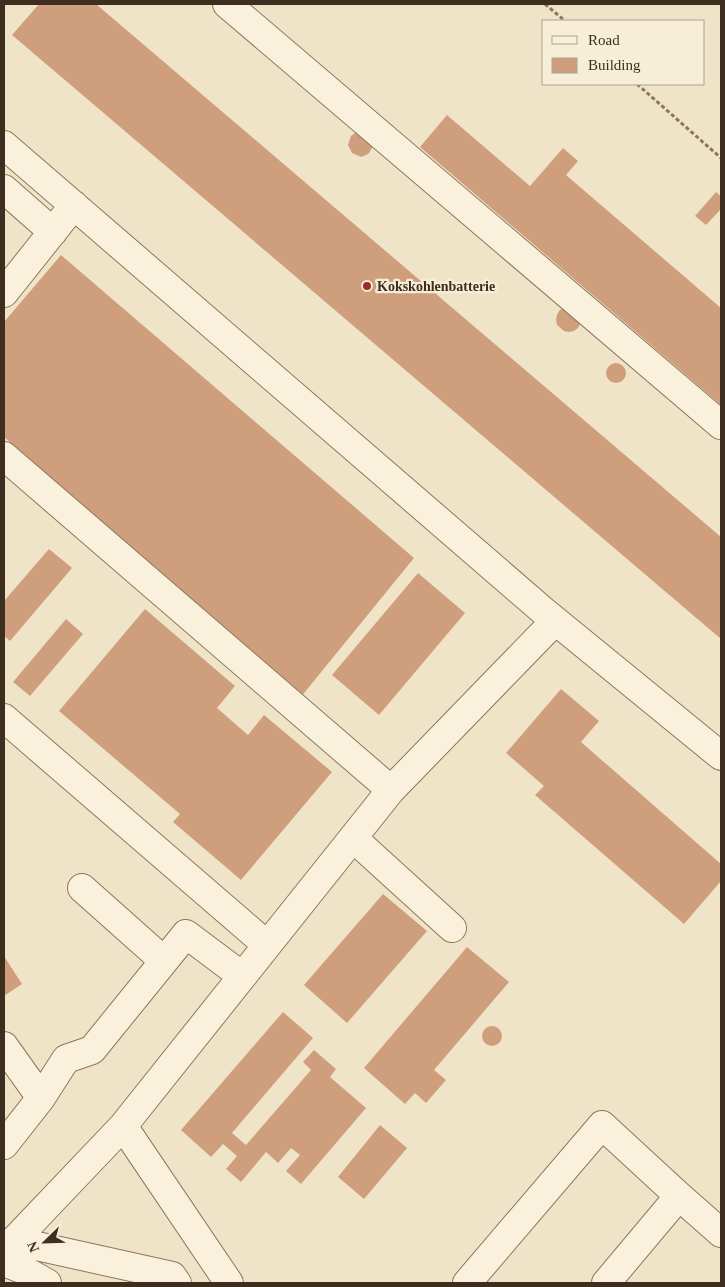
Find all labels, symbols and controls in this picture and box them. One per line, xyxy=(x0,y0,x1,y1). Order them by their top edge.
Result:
legend xyxy=(542,20,705,85)
text: Road xyxy=(588,32,620,48)
text: Building xyxy=(588,57,641,73)
place label: Kokskohlenbatterie xyxy=(377,279,495,294)
marker: Kokskohlenbatterie xyxy=(361,280,373,292)
north arrow xyxy=(20,1217,70,1267)
text: N xyxy=(25,1239,42,1254)

